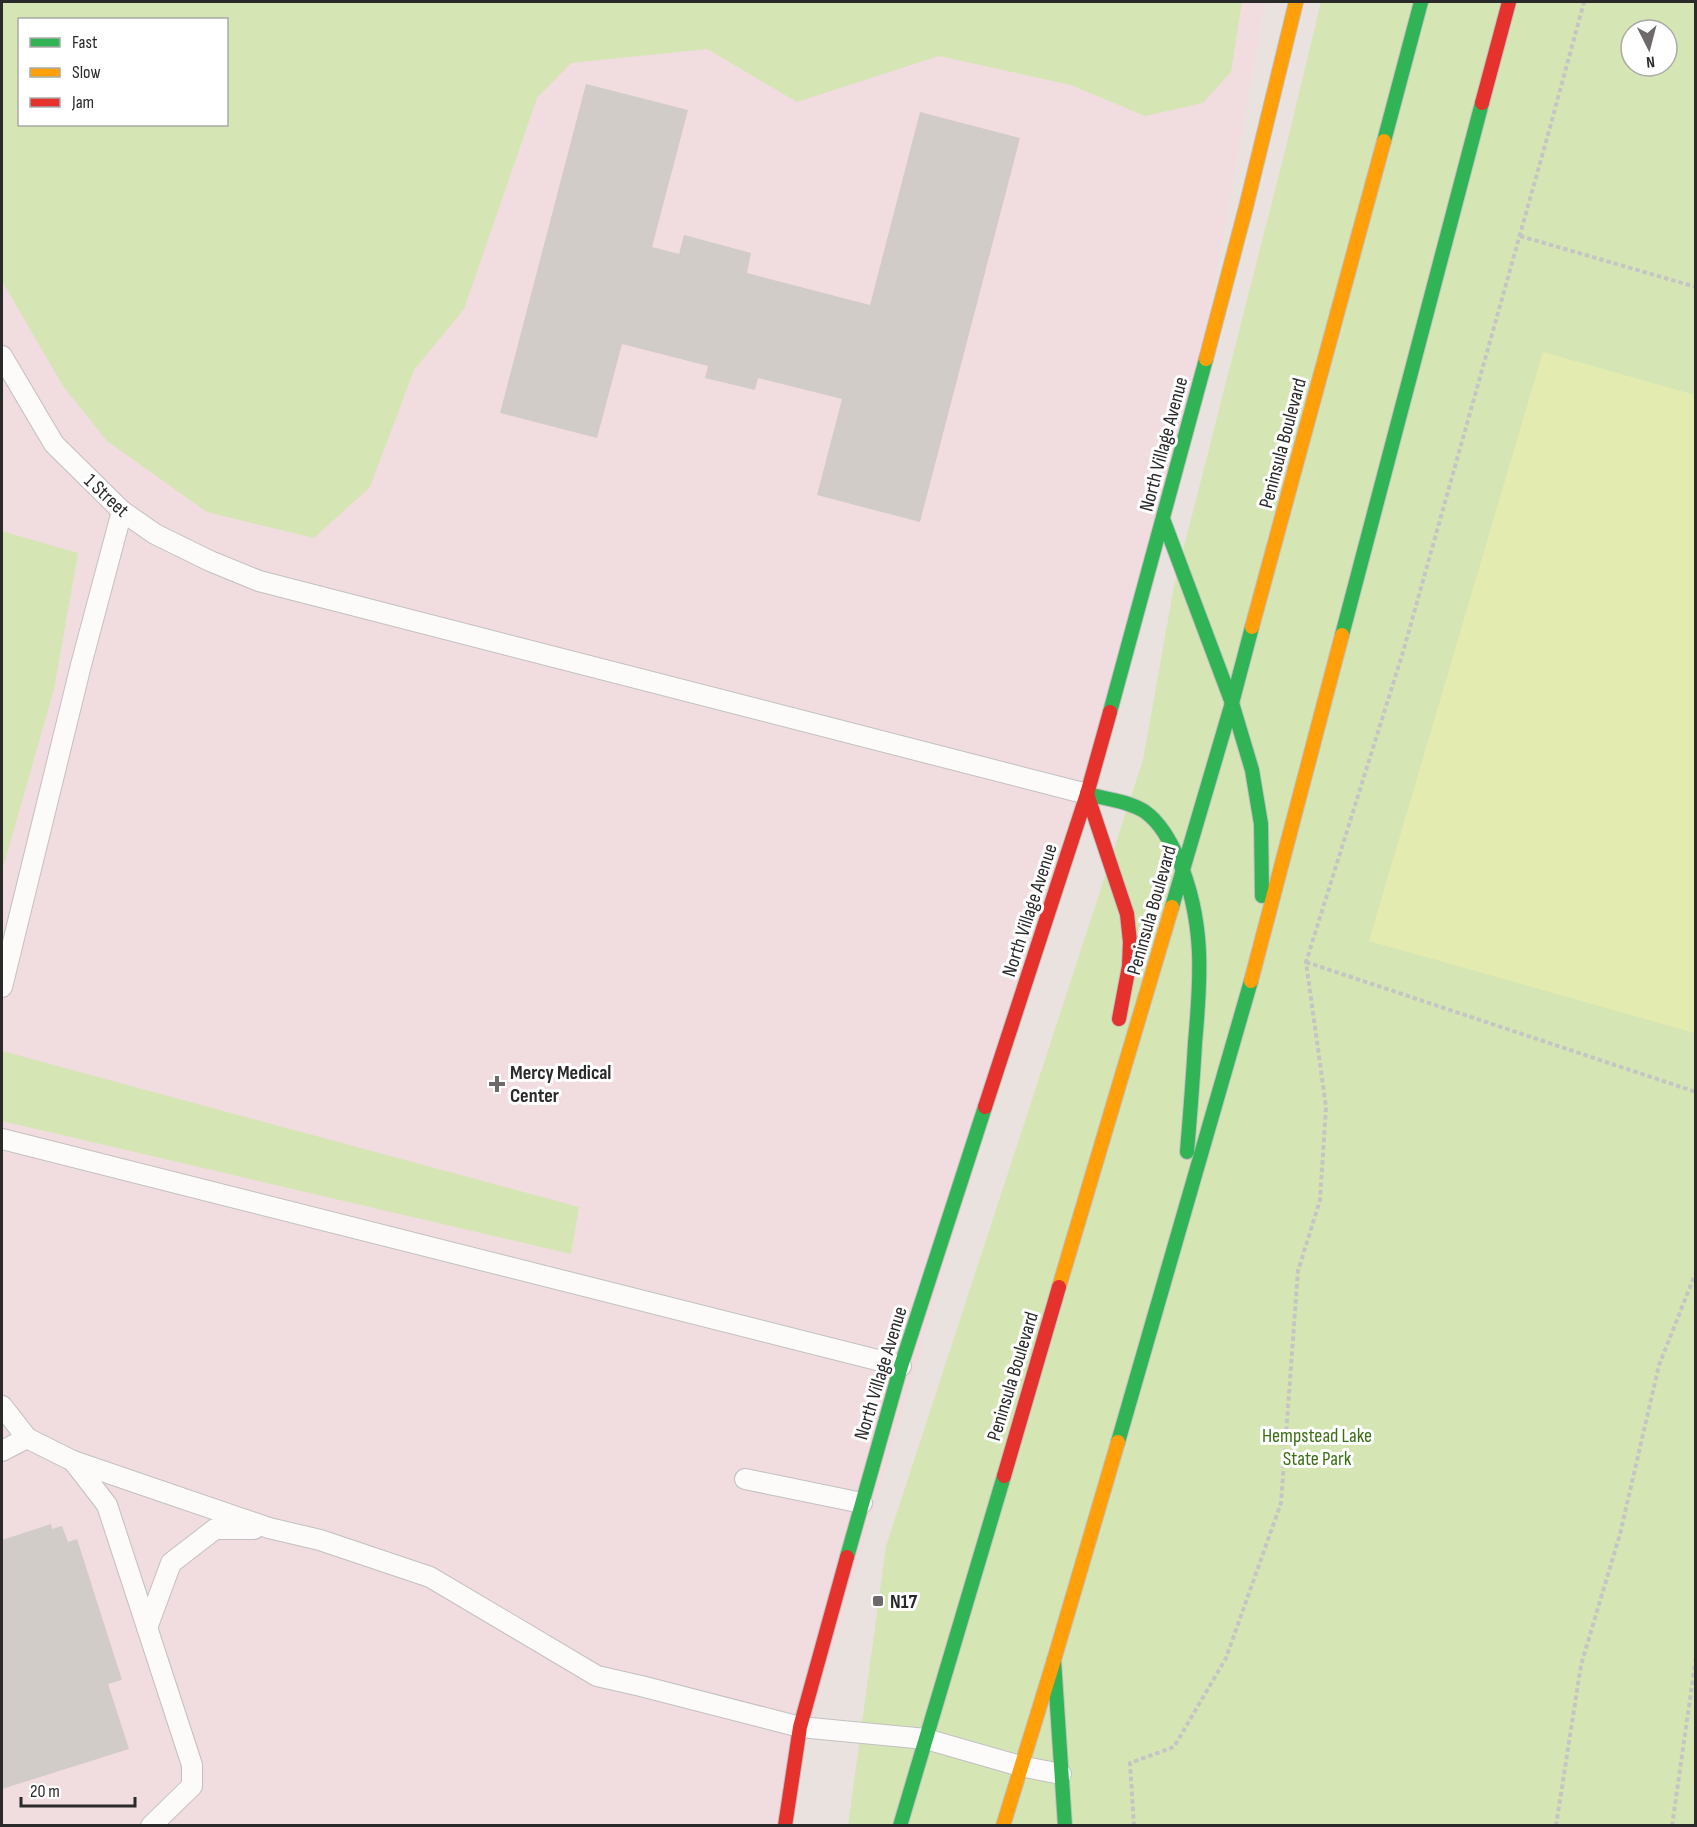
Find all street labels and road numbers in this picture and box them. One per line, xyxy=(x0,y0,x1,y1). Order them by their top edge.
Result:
street label: North Village Avenue xyxy=(1134,374,1193,514)
street label: Peninsula Boulevard xyxy=(1254,376,1312,511)
street label: 1 Street xyxy=(79,469,134,522)
street label: North Village Avenue xyxy=(997,841,1063,980)
street label: Peninsula Boulevard xyxy=(1122,843,1182,978)
street label: North Village Avenue xyxy=(849,1304,913,1443)
street label: Peninsula Boulevard xyxy=(982,1309,1044,1444)

